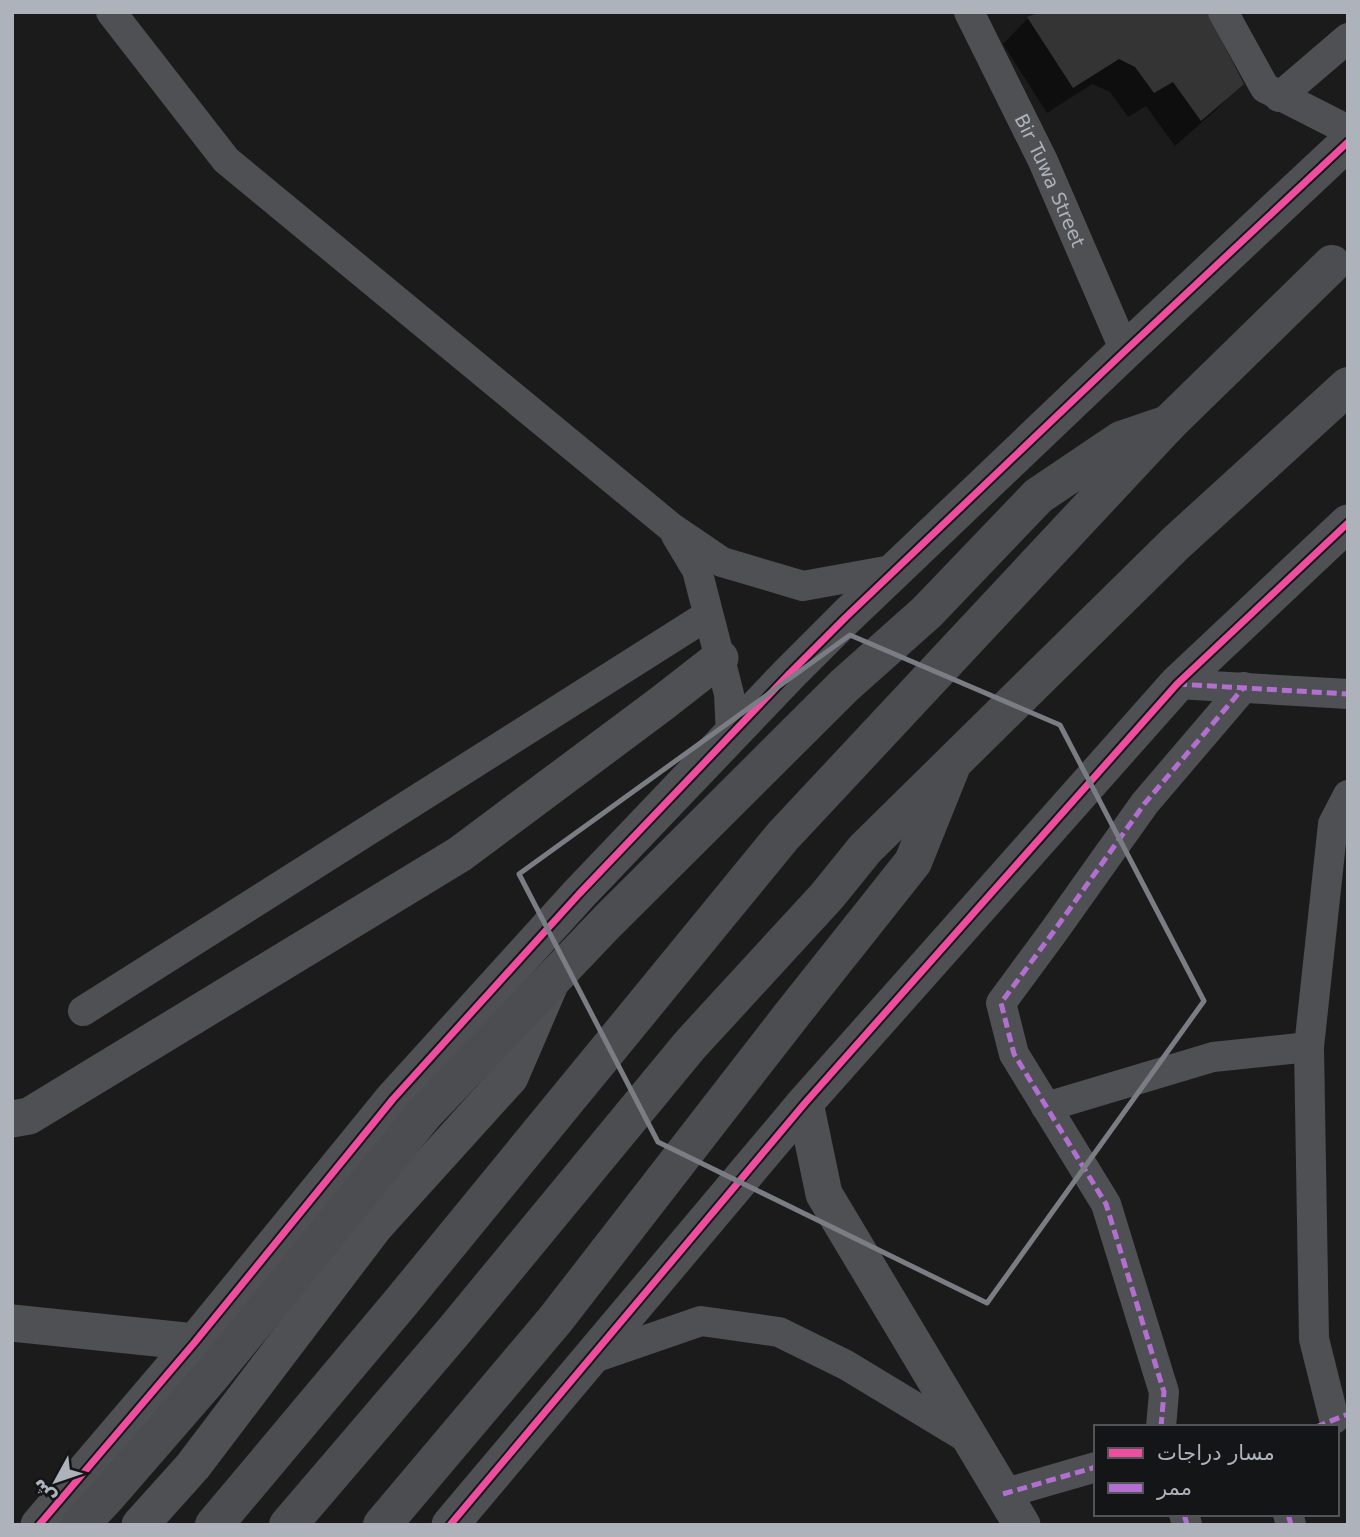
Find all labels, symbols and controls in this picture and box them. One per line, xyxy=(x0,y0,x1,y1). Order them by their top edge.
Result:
street label: Bir Tuwa Street xyxy=(1010,110,1090,250)
legend xyxy=(1094,1425,1339,1516)
text: مسار دراجات xyxy=(1157,1441,1275,1465)
north arrow xyxy=(21,1446,91,1516)
text: ش xyxy=(26,1474,61,1509)
text: ممر xyxy=(1156,1476,1192,1500)

